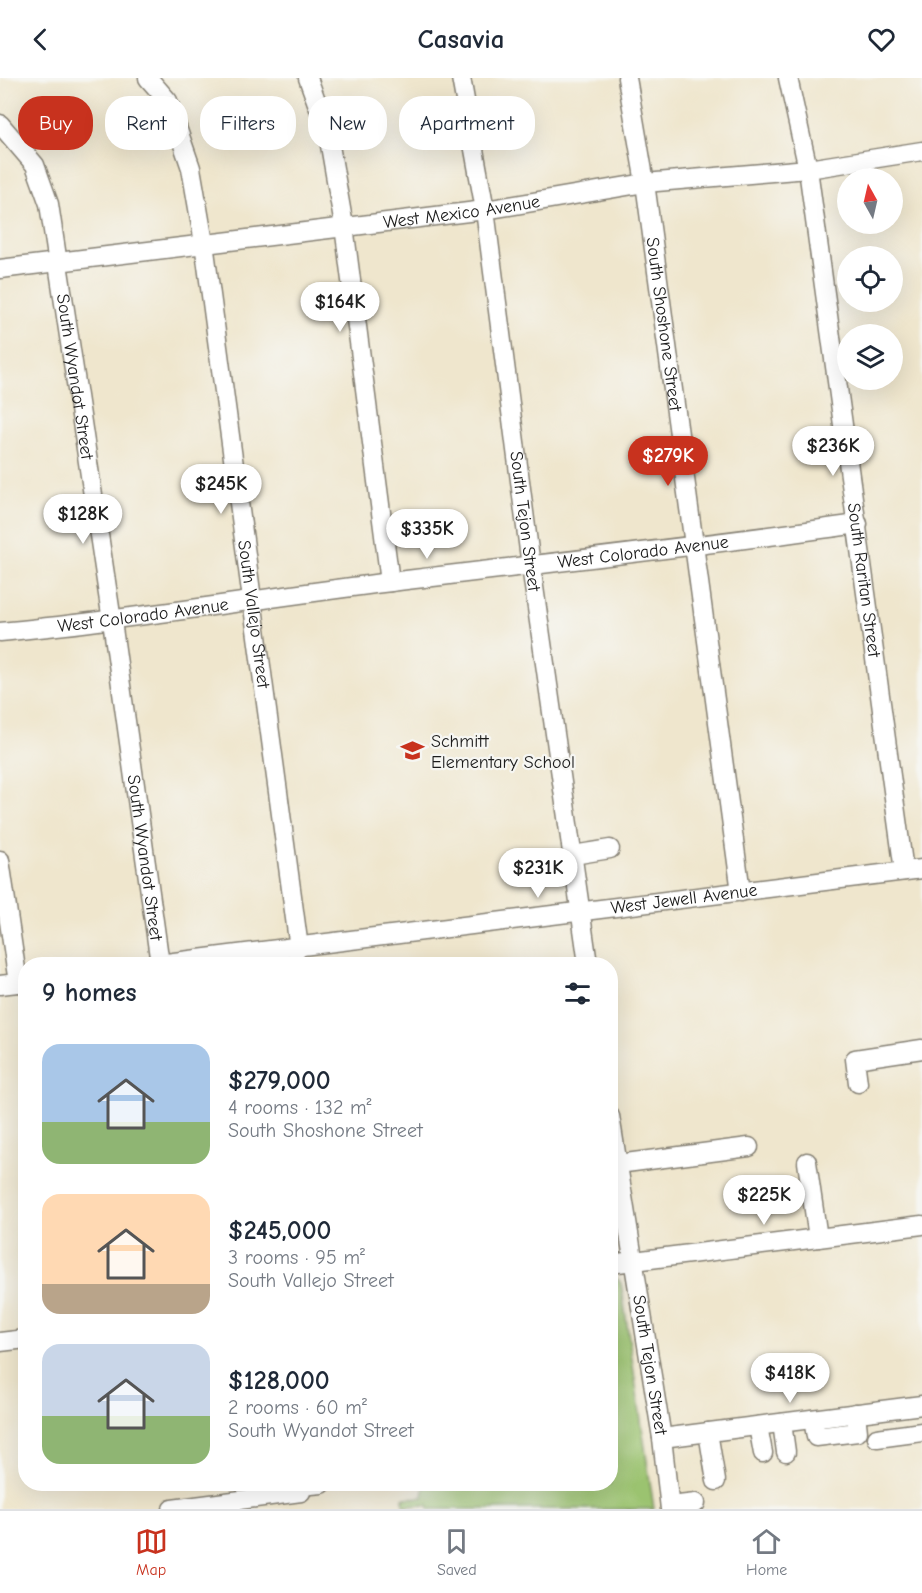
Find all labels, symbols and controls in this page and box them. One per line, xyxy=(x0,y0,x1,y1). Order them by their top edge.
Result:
icon: back xyxy=(24,23,57,56)
icon: heart xyxy=(865,23,898,56)
text: Casavia xyxy=(418,24,504,55)
chip: Buy xyxy=(18,96,93,150)
chip: Rent xyxy=(105,96,188,150)
chip: Filters xyxy=(200,96,296,150)
chip: New xyxy=(308,96,387,150)
chip: Apartment xyxy=(399,96,535,150)
north arrow xyxy=(837,168,903,234)
map controls xyxy=(837,168,903,390)
street label: West Mexico Avenue xyxy=(382,190,541,233)
street label: South Shoshone Street xyxy=(642,236,686,413)
button: locate xyxy=(837,246,903,312)
pin: $164K xyxy=(298,282,382,333)
text: $164K xyxy=(315,290,366,313)
street label: South Wyandot Street xyxy=(52,292,98,462)
button: layers xyxy=(837,324,903,390)
pin: $236K xyxy=(791,426,875,477)
text: $236K xyxy=(806,434,860,457)
pin: $279K xyxy=(626,436,710,487)
text: $279K xyxy=(642,444,694,467)
street label: South Tejon Street xyxy=(506,450,545,594)
pin: $245K xyxy=(179,464,263,515)
text: $245K xyxy=(195,472,247,495)
pin: $128K xyxy=(41,494,125,545)
street label: South Raritan Street xyxy=(843,501,885,659)
text: $128K xyxy=(57,502,109,525)
pin: $335K xyxy=(385,509,469,560)
text: $335K xyxy=(400,517,454,540)
street label: West Colorado Avenue xyxy=(556,531,730,573)
street label: South Vallejo Street xyxy=(234,539,275,690)
street label: West Colorado Avenue xyxy=(56,594,230,637)
place label: Schmitt Elementary School xyxy=(431,731,575,773)
school or university icon: Schmitt Elementary School xyxy=(400,738,426,764)
street label: South Wyandot Street xyxy=(123,773,167,943)
pin: $231K xyxy=(496,848,580,899)
text: $231K xyxy=(513,856,563,879)
street label: West Jewell Avenue xyxy=(609,879,759,918)
icon: filters xyxy=(561,977,594,1010)
text: 9 homes xyxy=(42,978,137,1008)
text: $279,000 xyxy=(228,1066,331,1096)
icon: home xyxy=(90,1068,162,1140)
text: 4 rooms · 132 m² xyxy=(228,1096,372,1119)
text: South Shoshone Street xyxy=(228,1119,423,1142)
pin: $225K xyxy=(722,1175,806,1226)
text: $225K xyxy=(737,1183,791,1206)
text: $245,000 xyxy=(228,1216,331,1246)
icon: home xyxy=(90,1218,162,1290)
text: 3 rooms · 95 m² xyxy=(228,1246,365,1269)
text: South Vallejo Street xyxy=(228,1269,394,1292)
street label: South Tejon Street xyxy=(629,1293,672,1437)
pin: $418K xyxy=(748,1353,832,1404)
text: $418K xyxy=(765,1361,815,1384)
text: $128,000 xyxy=(228,1366,330,1396)
icon: home xyxy=(90,1368,162,1440)
text: 2 rooms · 60 m² xyxy=(228,1396,367,1419)
text: South Wyandot Street xyxy=(228,1419,414,1442)
tab: Map xyxy=(135,1525,168,1579)
tab: Saved xyxy=(437,1525,477,1579)
tab: Home xyxy=(746,1525,787,1579)

